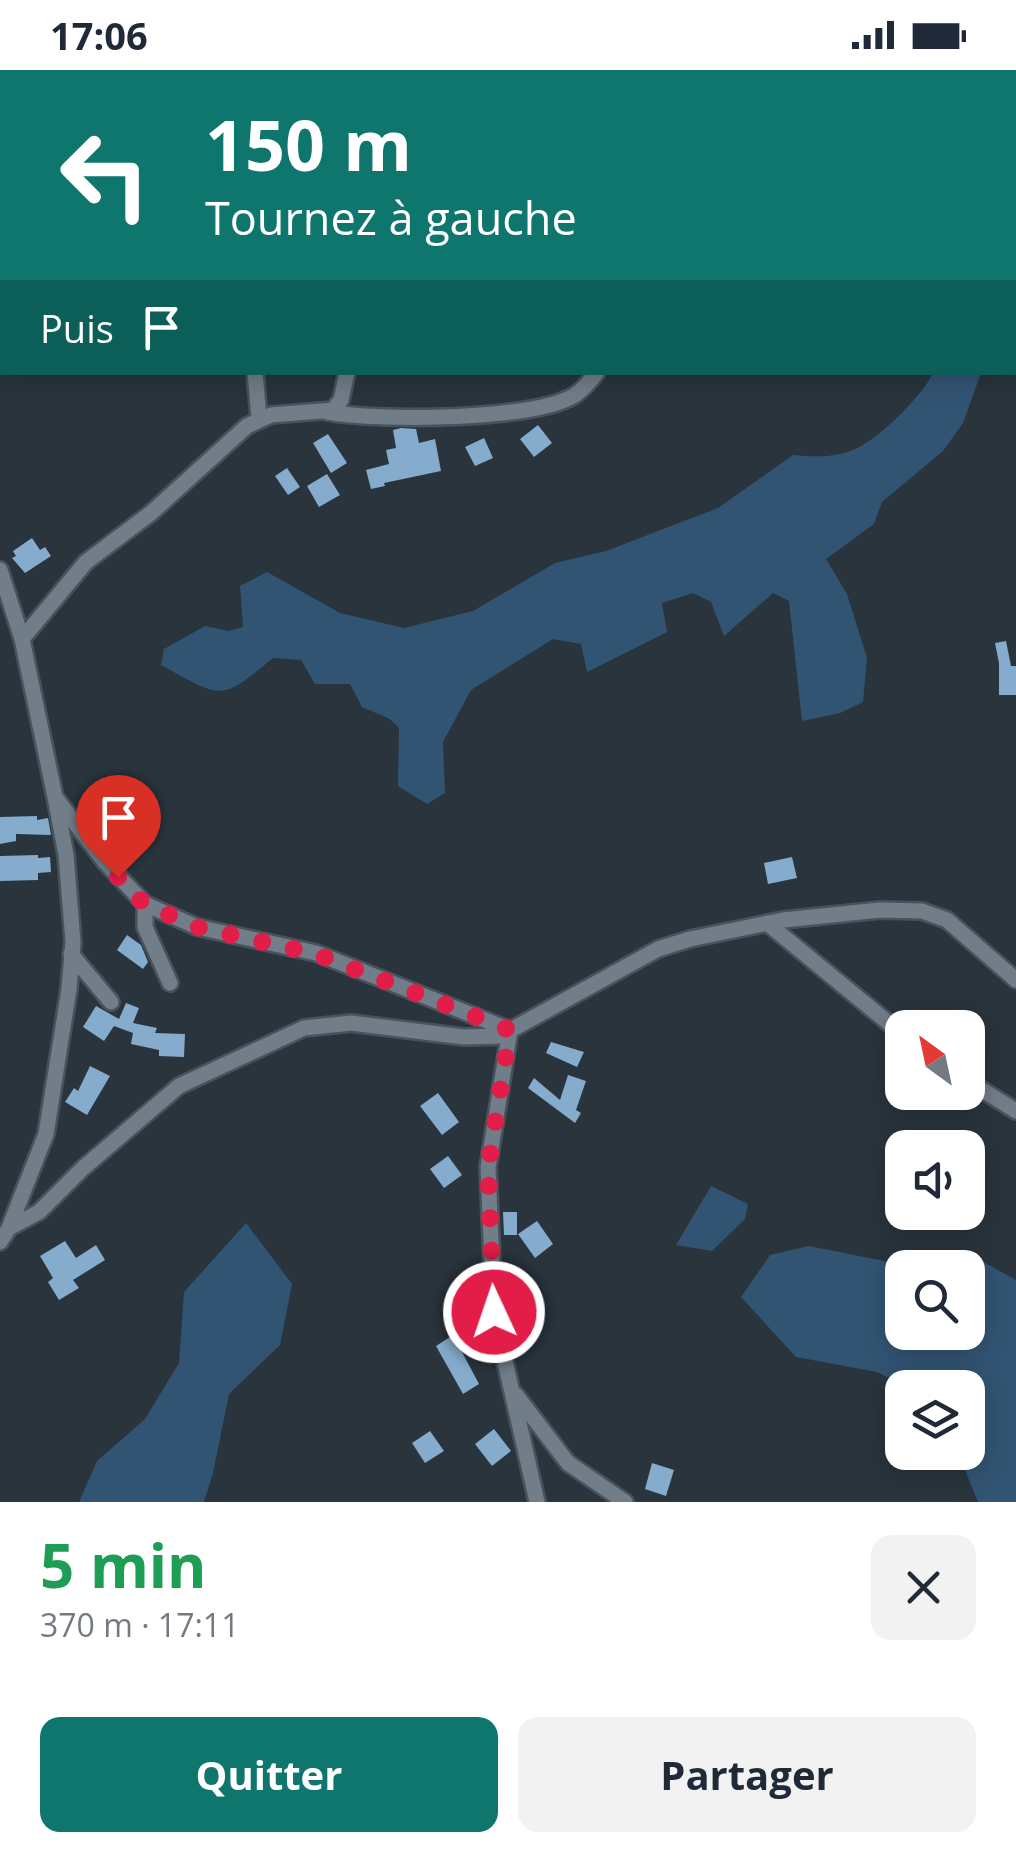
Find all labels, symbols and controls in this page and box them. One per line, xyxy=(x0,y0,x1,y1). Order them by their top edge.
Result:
text: 17:06 xyxy=(50,9,148,61)
text: 150 m xyxy=(205,96,412,192)
icon: left xyxy=(40,110,170,240)
text: Tournez à gauche xyxy=(205,187,577,248)
icon: arrive xyxy=(134,300,189,355)
text: Puis xyxy=(40,302,114,354)
pin xyxy=(76,775,161,878)
icon: arrive xyxy=(91,790,146,845)
north arrow xyxy=(885,1010,985,1110)
map controls xyxy=(885,1010,985,1470)
button: sound xyxy=(885,1130,985,1230)
button: search xyxy=(885,1250,985,1350)
position arrow xyxy=(442,1260,546,1364)
button: layers xyxy=(885,1370,985,1470)
text: 5 min xyxy=(40,1524,207,1606)
button: close xyxy=(871,1535,976,1640)
text: 370 m · 17:11 xyxy=(40,1603,239,1646)
button: Quitter xyxy=(40,1717,498,1832)
button: Partager xyxy=(518,1717,976,1832)

